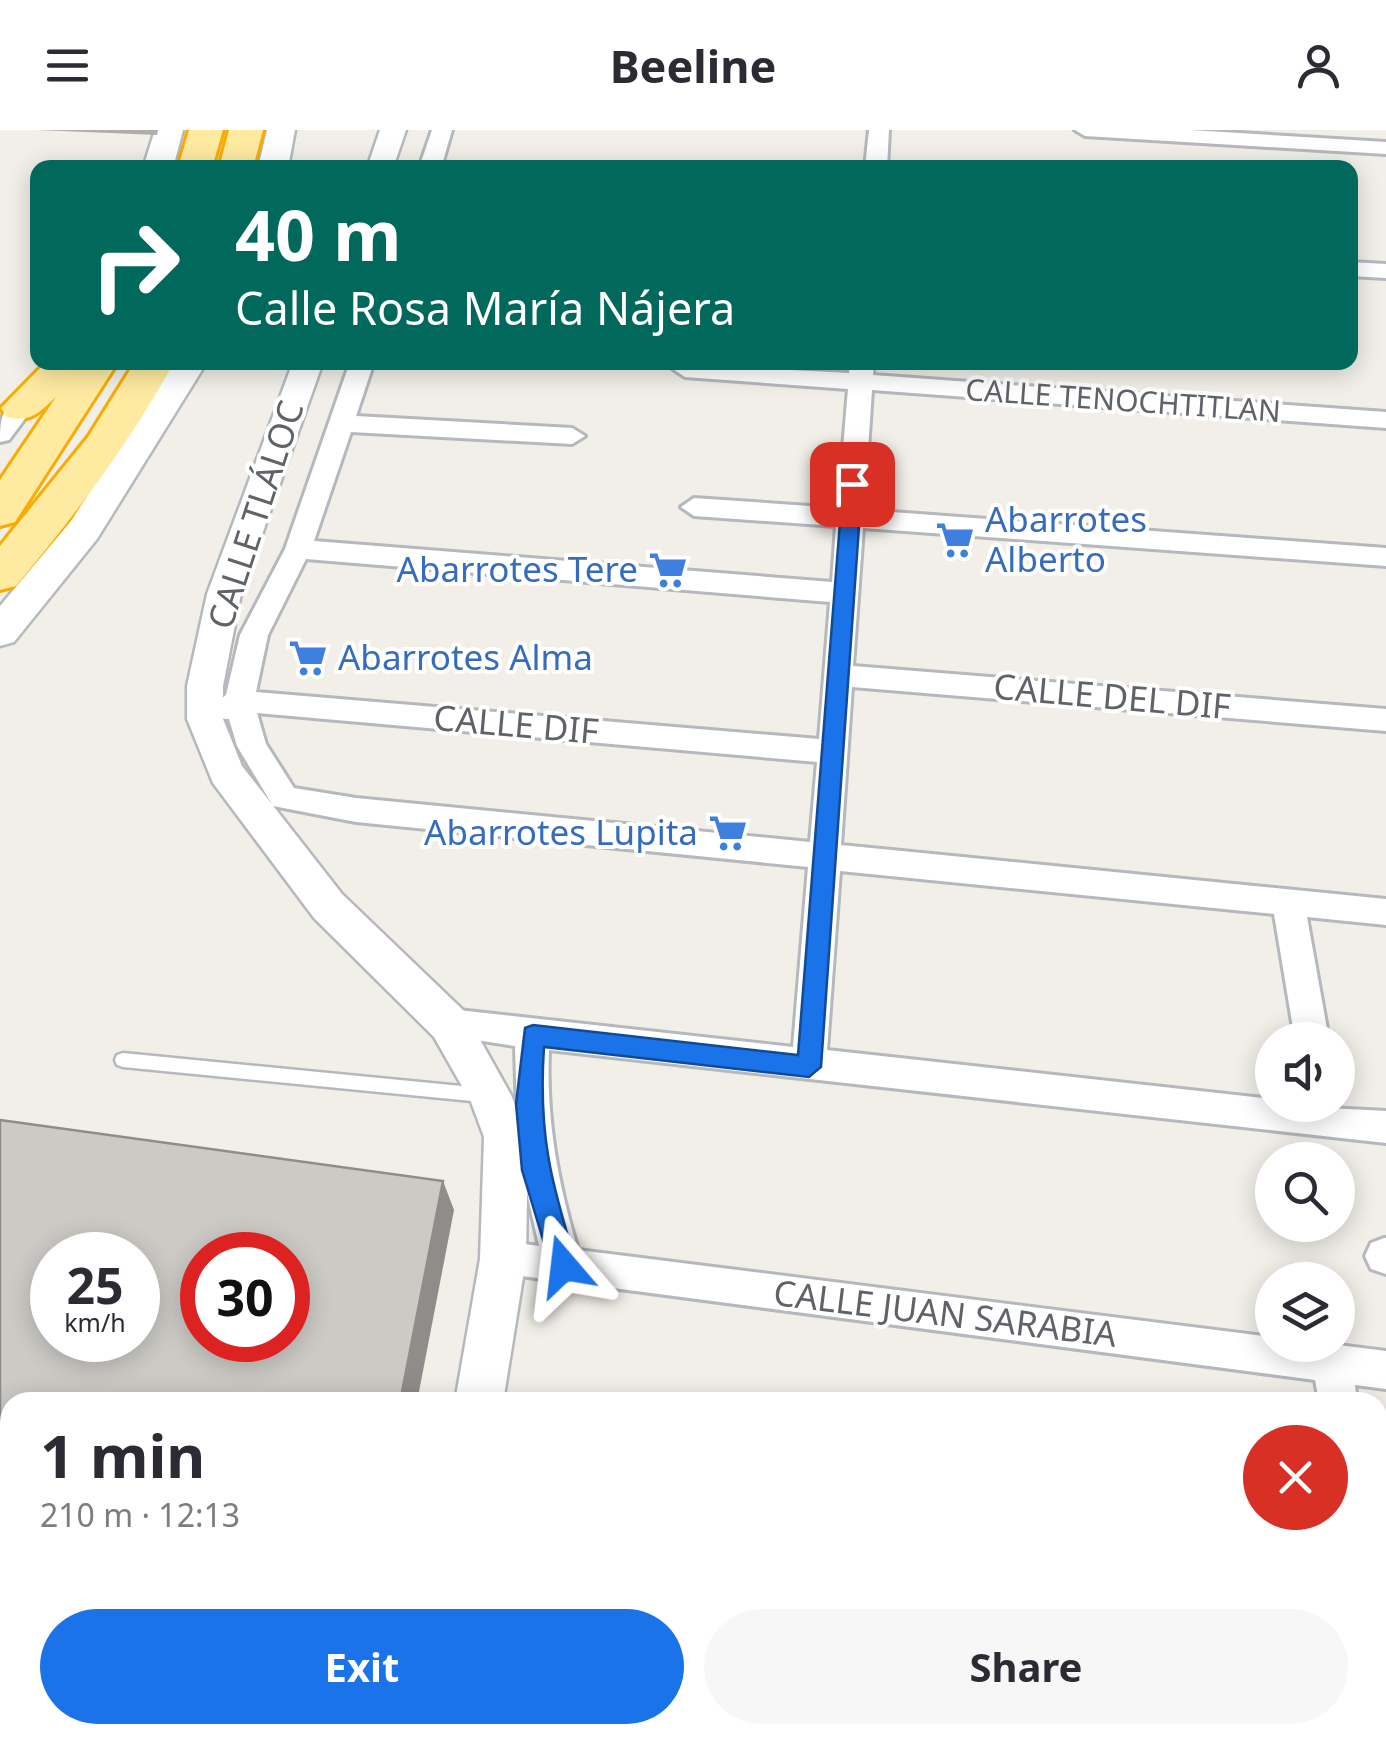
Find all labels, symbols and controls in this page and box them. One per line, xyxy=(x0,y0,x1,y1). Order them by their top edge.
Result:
text: Beeline xyxy=(610,35,776,96)
icon: menu xyxy=(40,38,95,93)
icon: person xyxy=(1291,38,1346,93)
text: 40 m xyxy=(235,186,402,282)
icon: right xyxy=(70,200,200,330)
text: Calle Rosa María Nájera xyxy=(235,277,735,338)
street label: CALLE TENOCHTITLAN xyxy=(964,368,1282,431)
street label: CALLE TLÁLOC xyxy=(196,395,314,634)
pin xyxy=(810,442,895,527)
icon: arrive xyxy=(825,457,880,512)
place label: Abarrotes Alberto xyxy=(985,495,1147,582)
supermarket icon: Abarrotes Alberto xyxy=(934,519,976,561)
place label: Abarrotes Tere xyxy=(397,545,638,592)
supermarket icon: Abarrotes Tere xyxy=(647,549,689,591)
place label: Abarrotes Alma xyxy=(338,633,593,680)
supermarket icon: Abarrotes Alma xyxy=(287,637,329,679)
street label: CALLE DEL DIF xyxy=(992,662,1233,729)
street label: CALLE DIF xyxy=(432,693,601,754)
place label: Abarrotes Lupita xyxy=(424,808,698,855)
supermarket icon: Abarrotes Lupita xyxy=(707,812,749,854)
map controls xyxy=(1255,1022,1355,1362)
button: sound xyxy=(1255,1022,1355,1122)
button: search xyxy=(1255,1142,1355,1242)
position arrow xyxy=(512,1214,616,1318)
speed limit sign: 30 xyxy=(180,1232,310,1362)
text: 25 xyxy=(66,1251,124,1319)
button: layers xyxy=(1255,1262,1355,1362)
street label: CALLE JUAN SARABIA xyxy=(771,1268,1120,1357)
text: km/h xyxy=(64,1305,126,1339)
text: 1 min xyxy=(40,1414,205,1496)
button: close xyxy=(1243,1425,1348,1530)
text: 210 m · 12:13 xyxy=(40,1493,240,1536)
button: Exit xyxy=(40,1609,684,1724)
button: Share xyxy=(704,1609,1348,1724)

